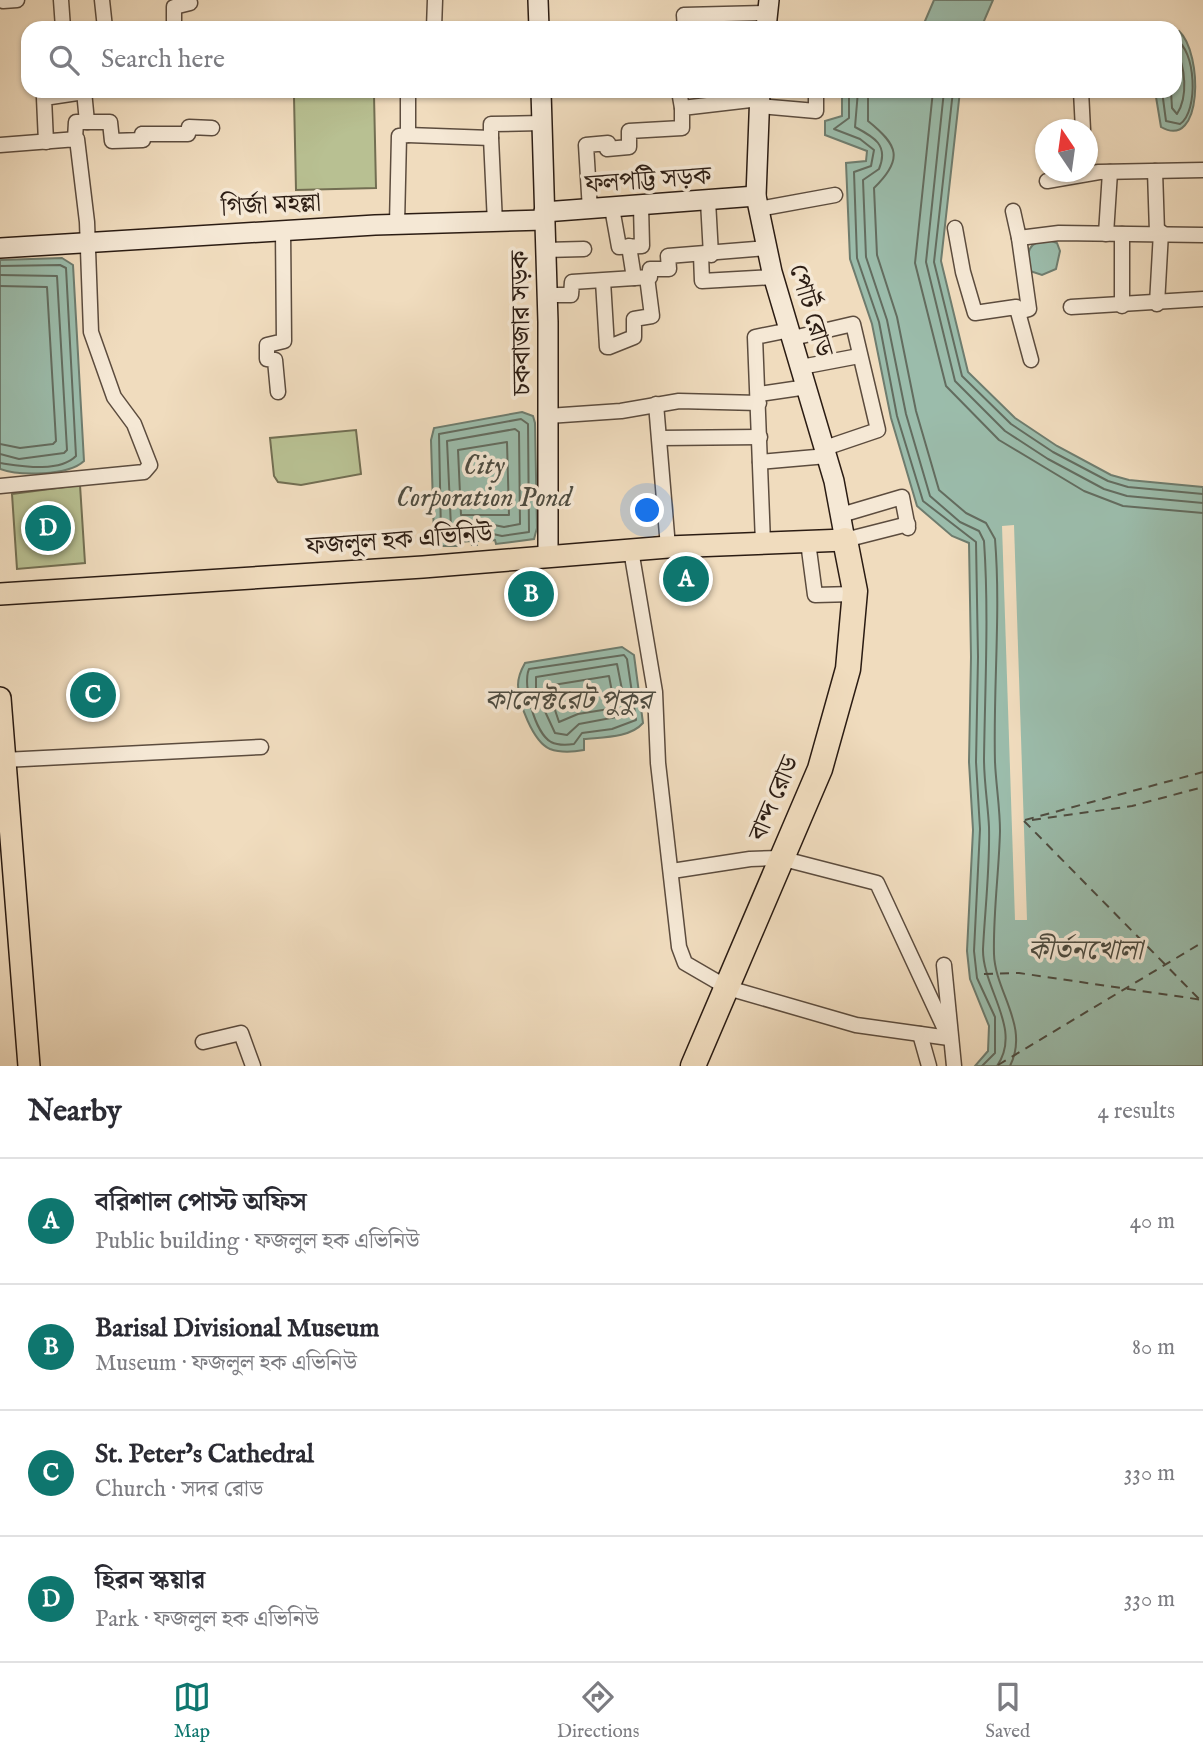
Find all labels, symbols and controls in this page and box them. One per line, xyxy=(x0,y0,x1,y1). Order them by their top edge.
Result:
search box xyxy=(21,21,1182,98)
icon: search xyxy=(45,41,83,79)
text: Search here xyxy=(101,43,225,76)
north arrow xyxy=(1035,119,1098,182)
street label: ফলপট্টি সড়ক xyxy=(583,160,714,201)
street label: গির্জা মহল্লা xyxy=(219,186,322,225)
street label: চকবাজার সড়ক xyxy=(504,249,539,397)
street label: পোর্ট রোড xyxy=(781,260,841,362)
water label: City Corporation Pond xyxy=(396,449,574,516)
your location xyxy=(630,493,664,527)
pin: D xyxy=(25,502,71,554)
street label: ফজলুল হক এভিনিউ xyxy=(304,517,494,564)
pin: A xyxy=(663,553,709,605)
pin: B xyxy=(508,568,554,620)
pin: C xyxy=(70,669,116,721)
water label: কালেক্টরেট পুকুর xyxy=(484,683,657,719)
street label: বান্দ রোড xyxy=(741,750,807,847)
water label: কীর্তনখোলা xyxy=(1028,933,1146,969)
text: Nearby xyxy=(28,1093,121,1131)
text: 4 results xyxy=(1097,1097,1175,1126)
text: বরিশাল পোস্ট অফিস xyxy=(95,1186,307,1219)
text: A xyxy=(43,1207,59,1236)
text: 40 m xyxy=(1130,1207,1175,1236)
text: Public building · ফজলুল হক এভিনিউ xyxy=(95,1227,420,1256)
text: Barisal Divisional Museum xyxy=(95,1312,379,1345)
text: B xyxy=(43,1333,59,1362)
text: 80 m xyxy=(1132,1333,1175,1362)
text: Museum · ফজলুল হক এভিনিউ xyxy=(95,1349,357,1378)
text: St. Peter’s Cathedral xyxy=(95,1438,314,1471)
text: C xyxy=(43,1459,59,1488)
text: 330 m xyxy=(1124,1459,1175,1488)
text: Church · সদর রোড xyxy=(95,1475,263,1504)
text: হিরন স্কয়ার xyxy=(95,1564,205,1597)
text: D xyxy=(42,1585,60,1614)
text: 330 m xyxy=(1124,1585,1175,1614)
text: Park · ফজলুল হক এভিনিউ xyxy=(95,1605,319,1634)
tab: Map xyxy=(173,1678,211,1744)
tab: Directions xyxy=(557,1678,639,1744)
tab: Saved xyxy=(985,1678,1030,1744)

